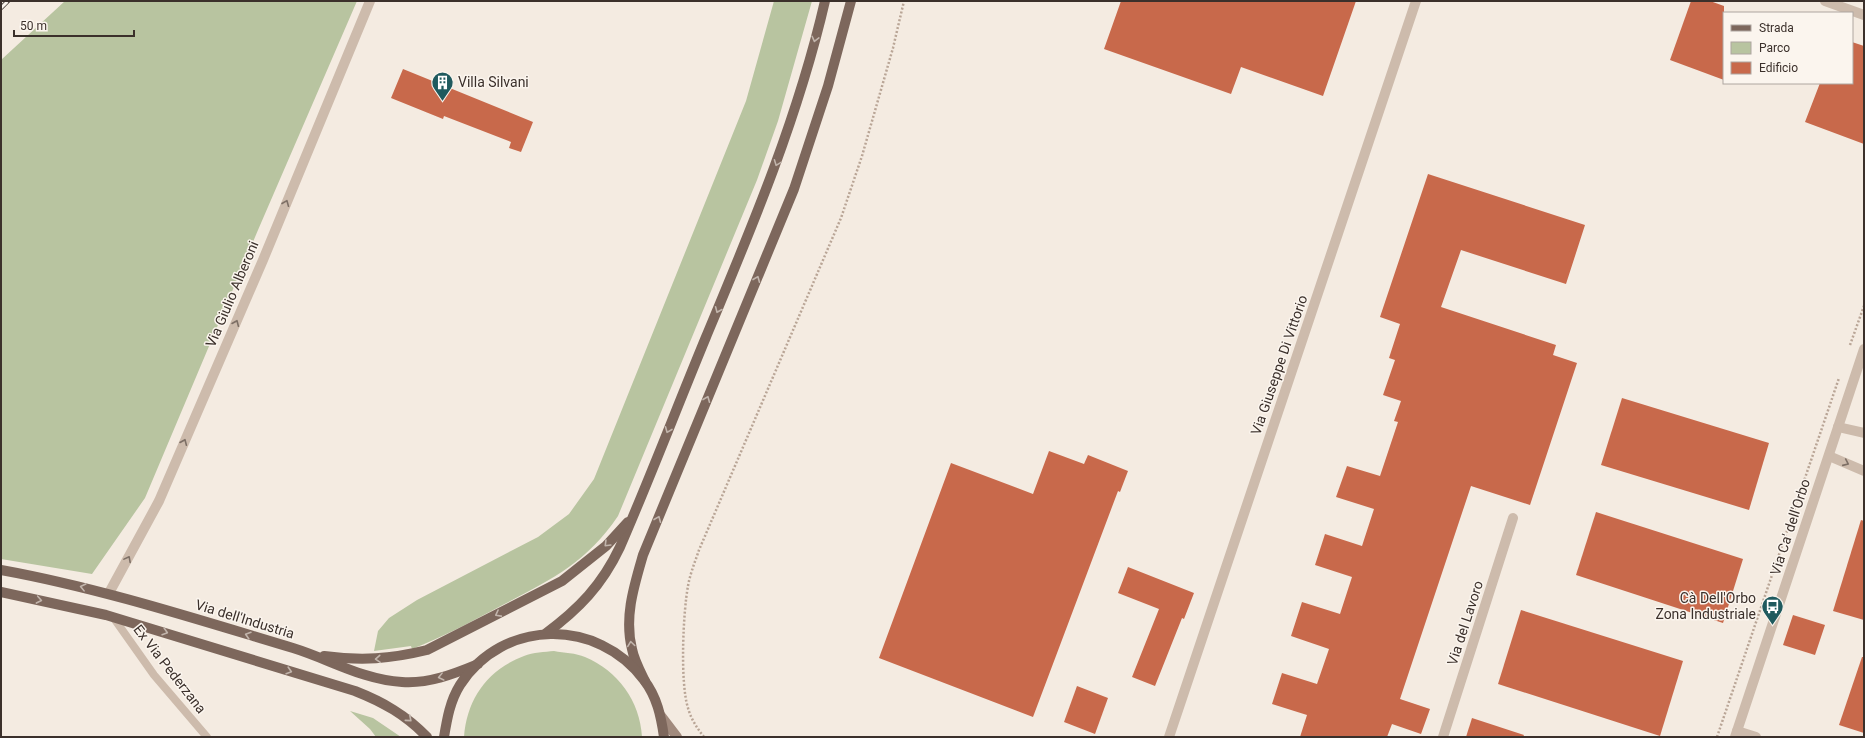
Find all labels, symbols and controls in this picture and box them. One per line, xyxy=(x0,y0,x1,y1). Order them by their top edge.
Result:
scale bar xyxy=(14,12,134,38)
legend xyxy=(1723,12,1853,84)
text: 50 m xyxy=(20,19,47,33)
text: Strada xyxy=(1759,21,1794,35)
one-way arrow xyxy=(812,36,820,42)
text: Parco xyxy=(1759,41,1790,55)
text: Edificio xyxy=(1759,61,1798,75)
building icon: Villa Silvani xyxy=(429,69,455,102)
place label: Villa Silvani xyxy=(458,74,529,90)
one-way arrow xyxy=(773,159,781,166)
one-way arrow xyxy=(281,199,289,207)
street label: Via Giulio Alberoni xyxy=(202,238,262,350)
one-way arrow xyxy=(752,275,760,283)
street label: Via Giuseppe Di Vittorio xyxy=(1248,293,1310,437)
one-way arrow xyxy=(715,305,723,313)
one-way arrow xyxy=(231,319,239,326)
one-way arrow xyxy=(703,395,711,402)
one-way arrow xyxy=(665,426,673,433)
one-way arrow xyxy=(180,439,188,446)
one-way arrow xyxy=(1843,459,1850,467)
street label: Via Ca' dell'Orbo xyxy=(1767,477,1813,577)
one-way arrow xyxy=(653,516,661,523)
one-way arrow xyxy=(604,539,612,547)
one-way arrow xyxy=(123,556,130,563)
street label: Via del Lavoro xyxy=(1444,579,1486,667)
one-way arrow xyxy=(80,583,87,592)
place label: Cà Dell'Orbo Zona Industriale xyxy=(1655,590,1756,622)
bus stop icon: Cà Dell'Orbo Zona Industriale xyxy=(1759,593,1785,626)
one-way arrow xyxy=(36,595,42,603)
street label: Via dell'Industria xyxy=(194,596,296,642)
one-way arrow xyxy=(495,609,502,617)
street label: Ex Via Pederzana xyxy=(130,622,210,716)
one-way arrow xyxy=(161,627,168,636)
one-way arrow xyxy=(245,631,252,640)
one-way arrow xyxy=(627,641,636,647)
one-way arrow xyxy=(375,654,381,663)
one-way arrow xyxy=(286,666,293,675)
one-way arrow xyxy=(438,672,445,681)
one-way arrow xyxy=(404,715,411,722)

